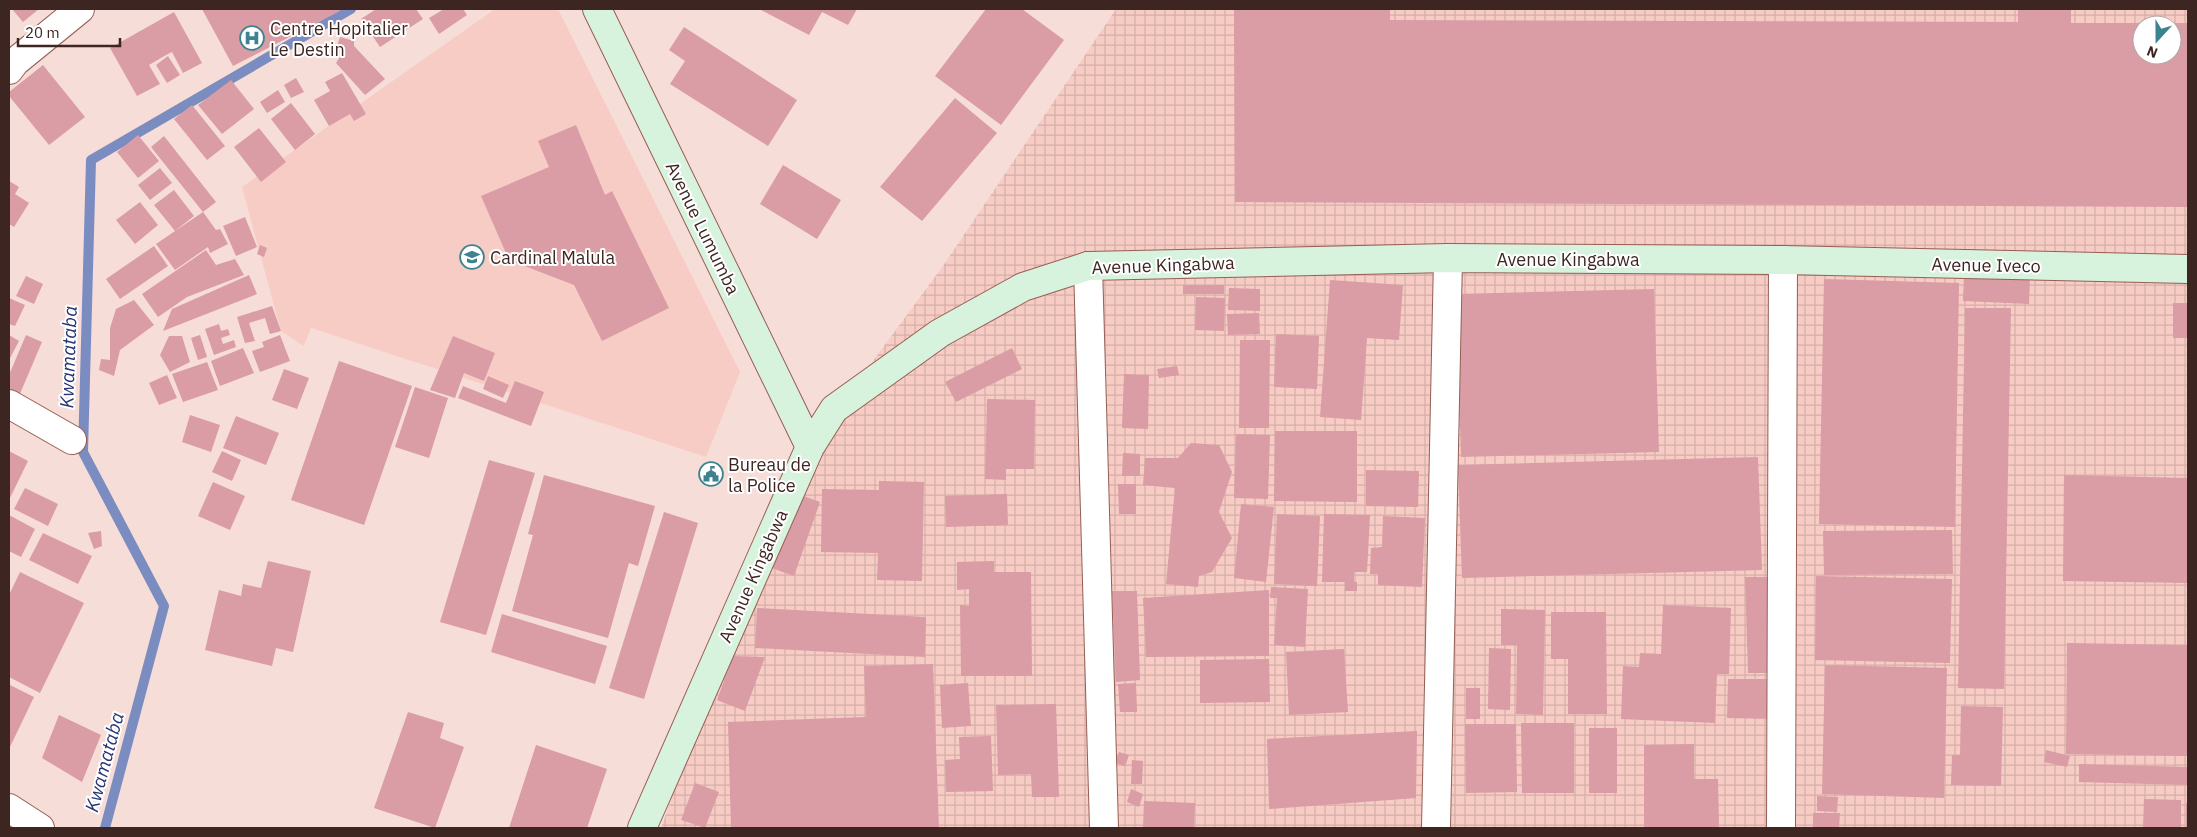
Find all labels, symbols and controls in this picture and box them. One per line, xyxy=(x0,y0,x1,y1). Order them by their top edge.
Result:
scale bar xyxy=(18,15,120,47)
north arrow xyxy=(2132,15,2182,65)
place label: Centre Hopitalier Le Destin xyxy=(270,17,408,61)
text: 20 m xyxy=(25,23,60,42)
hospital icon: Centre Hopitalier Le Destin xyxy=(239,25,265,51)
text: N xyxy=(2144,42,2160,62)
street label: Avenue Lumumba xyxy=(661,158,745,299)
school or university icon: Cardinal Malula xyxy=(459,244,485,270)
place label: Cardinal Malula xyxy=(490,246,615,269)
street label: Avenue Kingabwa xyxy=(1496,248,1640,271)
street label: Avenue Kingabwa xyxy=(1091,251,1235,279)
street label: Avenue Iveco xyxy=(1931,253,2041,277)
water label: Kwamataba xyxy=(54,305,82,409)
place label: Bureau de la Police xyxy=(728,453,811,497)
public building icon: Bureau de la Police xyxy=(698,461,724,487)
street label: Avenue Kingabwa xyxy=(713,506,793,646)
water label: Kwamataba xyxy=(79,709,129,815)

